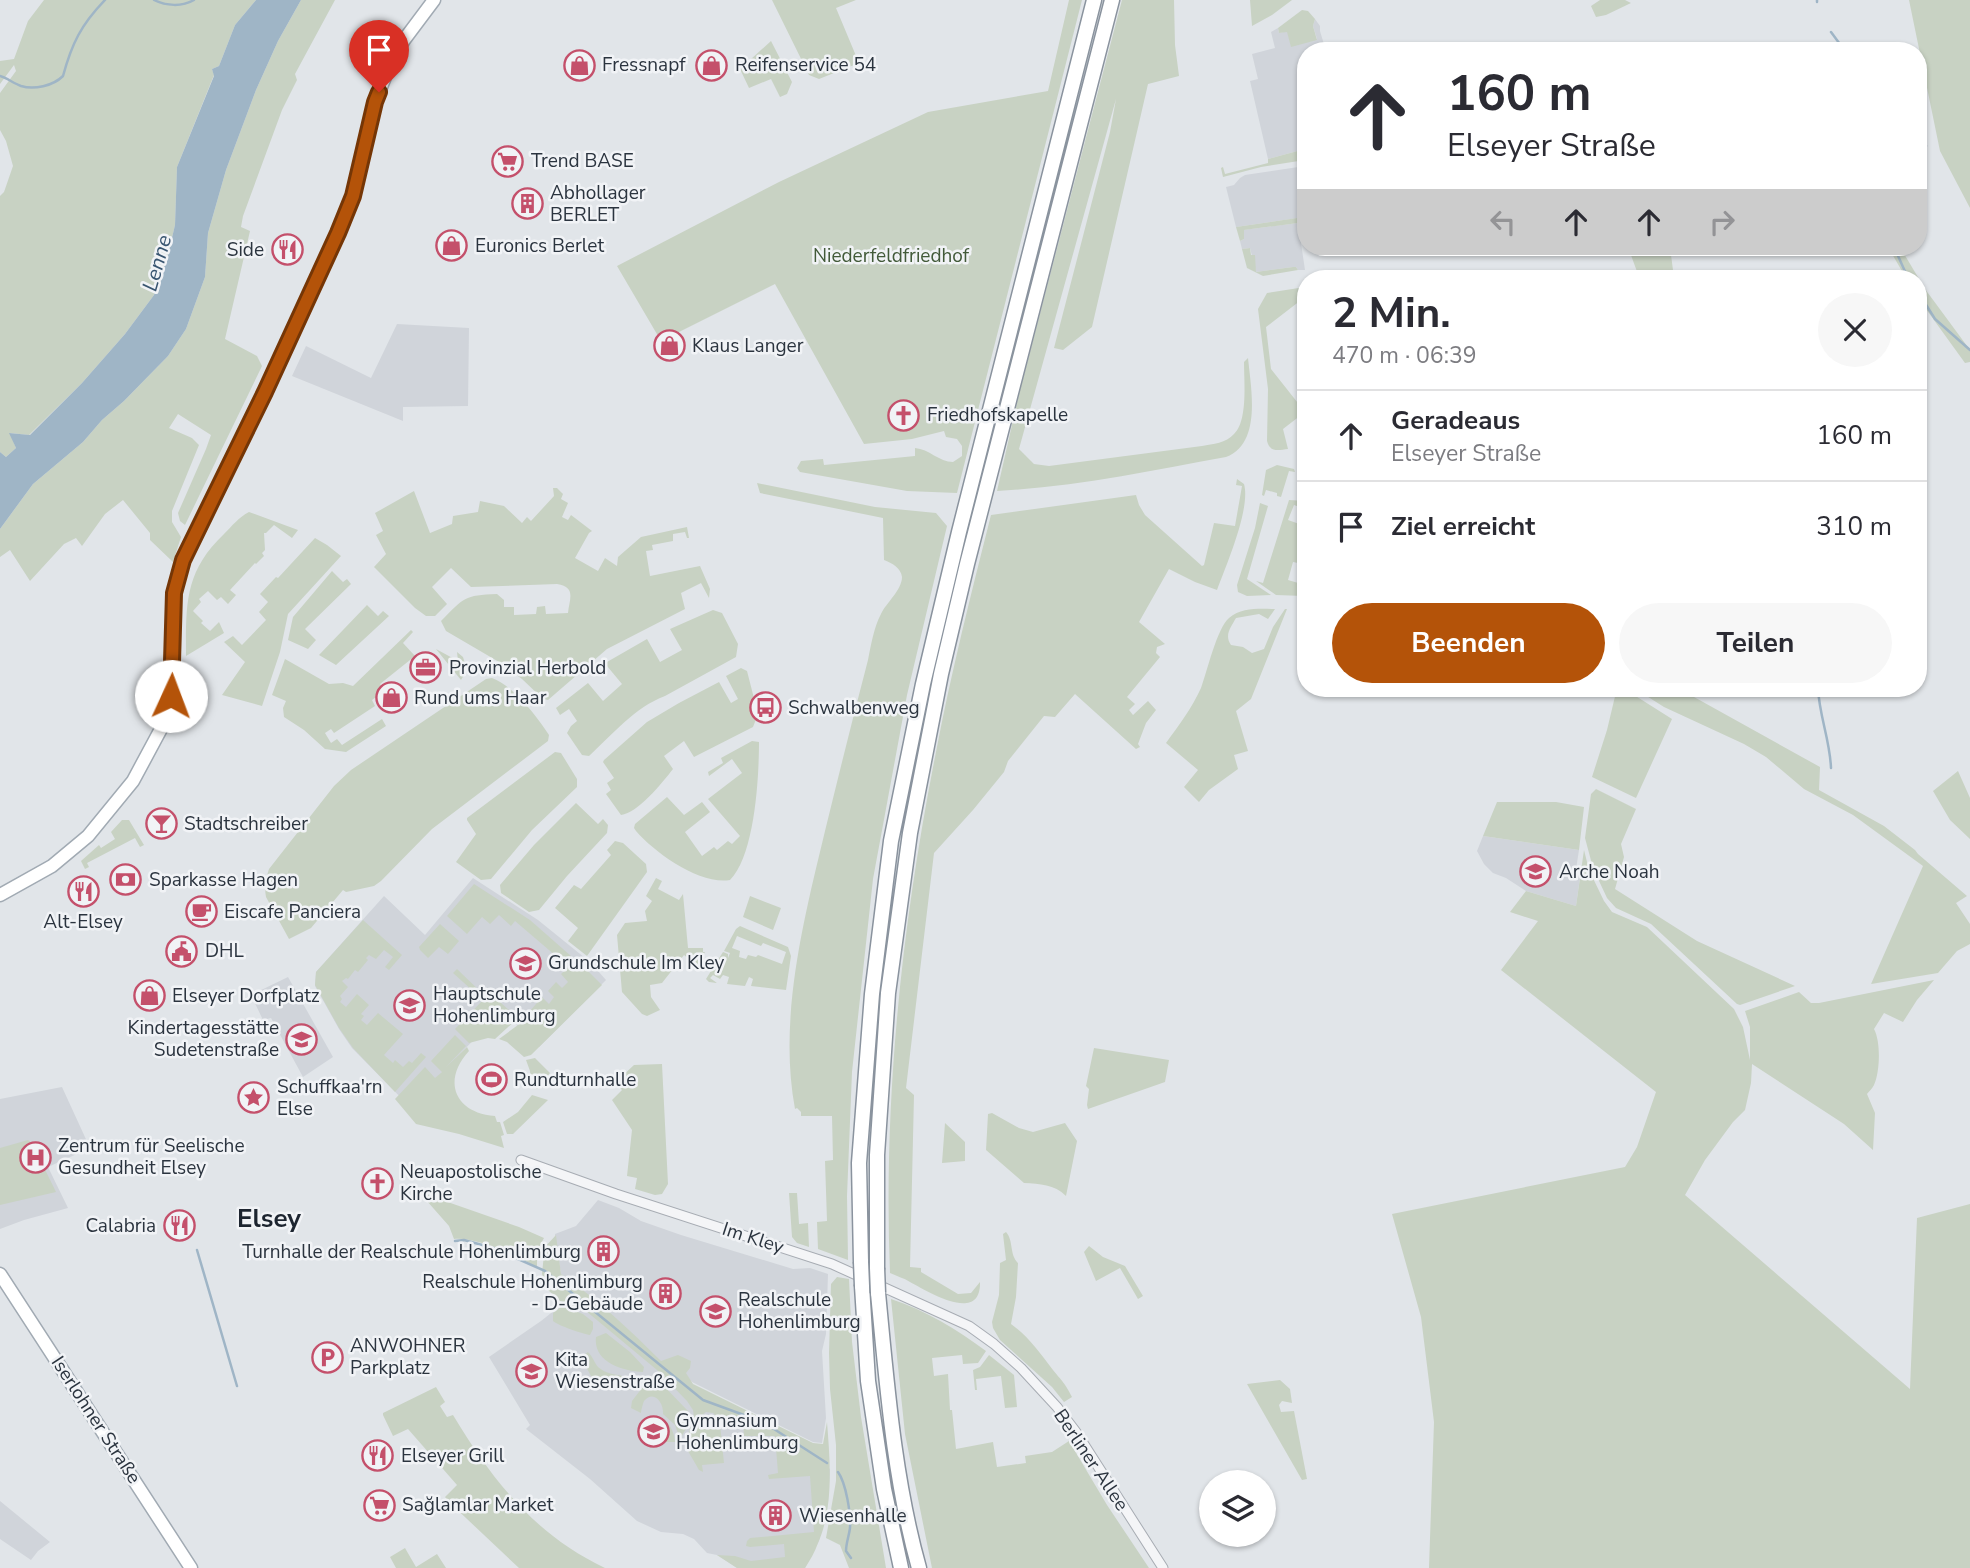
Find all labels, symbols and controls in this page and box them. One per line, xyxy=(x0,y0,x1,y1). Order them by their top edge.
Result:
pin xyxy=(349,20,409,92)
icon: arrive xyxy=(360,31,398,69)
shop icon: Fressnapf xyxy=(562,48,596,82)
shop icon: Reifenservice 54 xyxy=(695,48,729,82)
place label: Fressnapf xyxy=(602,52,686,78)
place label: Reifenservice 54 xyxy=(735,52,876,78)
text: 160 m xyxy=(1447,60,1591,127)
icon: ahead xyxy=(1332,70,1423,161)
text: Elseyer Straße xyxy=(1447,124,1656,167)
supermarket icon: Trend BASE xyxy=(491,144,525,178)
place label: Trend BASE xyxy=(531,148,634,174)
place label: Abhollager BERLET xyxy=(550,180,646,228)
building icon: Abhollager BERLET xyxy=(510,187,544,221)
icon: left xyxy=(1484,203,1522,241)
icon: ahead xyxy=(1557,203,1595,241)
icon: ahead xyxy=(1630,203,1668,241)
icon: right xyxy=(1703,203,1741,241)
shop icon: Euronics Berlet xyxy=(435,229,469,263)
water label: Lenne xyxy=(136,232,178,294)
restaurant icon: Side xyxy=(270,233,304,267)
place label: Euronics Berlet xyxy=(475,233,604,259)
place label: Side xyxy=(227,237,264,263)
park label: Niederfeldfriedhof xyxy=(813,243,970,269)
text: 2 Min. xyxy=(1332,285,1451,342)
button: close xyxy=(1818,293,1892,367)
shop icon: Klaus Langer xyxy=(652,329,686,363)
place label: Klaus Langer xyxy=(692,333,804,359)
text: 470 m · 06:39 xyxy=(1332,340,1477,371)
church icon: Friedhofskapelle xyxy=(887,398,921,432)
place label: Friedhofskapelle xyxy=(927,402,1068,428)
text: Geradeaus xyxy=(1391,403,1520,438)
icon: ahead xyxy=(1332,417,1370,455)
text: 160 m xyxy=(1816,418,1892,453)
text: Elseyer Straße xyxy=(1391,438,1541,469)
icon: arrive xyxy=(1332,508,1370,546)
text: Ziel erreicht xyxy=(1391,509,1535,544)
text: 310 m xyxy=(1816,509,1892,544)
button: Beenden xyxy=(1332,603,1605,683)
button: Teilen xyxy=(1619,603,1892,683)
office icon: Provinzial Herbold xyxy=(409,651,443,685)
place label: Provinzial Herbold xyxy=(449,655,606,681)
position arrow xyxy=(134,659,208,733)
shop icon: Rund ums Haar xyxy=(374,681,408,715)
place label: Rund ums Haar xyxy=(414,685,547,711)
bus stop icon: Schwalbenweg xyxy=(748,691,782,725)
place label: Schwalbenweg xyxy=(788,695,920,721)
bar icon: Stadtschreiber xyxy=(144,807,178,841)
place label: Stadtschreiber xyxy=(184,811,308,837)
school or university icon: Arche Noah xyxy=(1519,855,1553,889)
place label: Arche Noah xyxy=(1559,859,1660,885)
bank icon: Sparkasse Hagen xyxy=(109,863,143,897)
place label: Sparkasse Hagen xyxy=(149,867,298,893)
restaurant icon: Alt-Elsey xyxy=(66,874,100,908)
cafe icon: Eiscafe Panciera xyxy=(184,895,218,929)
place label: Eiscafe Panciera xyxy=(224,899,361,925)
place label: Alt-Elsey xyxy=(43,909,123,935)
public building icon: DHL xyxy=(165,934,199,968)
place label: DHL xyxy=(205,938,245,964)
school or university icon: Grundschule Im Kley xyxy=(508,946,542,980)
place label: Grundschule Im Kley xyxy=(548,950,724,976)
shop icon: Elseyer Dorfplatz xyxy=(132,979,166,1013)
place label: Hauptschule Hohenlimburg xyxy=(433,981,556,1029)
place label: Elseyer Dorfplatz xyxy=(172,983,320,1009)
school or university icon: Hauptschule Hohenlimburg xyxy=(393,988,427,1022)
place label: Kindertagesstätte Sudetenstraße xyxy=(128,1015,279,1063)
school or university icon: Kindertagesstätte Sudetenstraße xyxy=(285,1022,319,1056)
sports icon: Rundturnhalle xyxy=(474,1063,508,1097)
place label: Rundturnhalle xyxy=(514,1067,636,1093)
place label: Schuffkaa'rn Else xyxy=(277,1074,383,1122)
place icon: Schuffkaa'rn Else xyxy=(237,1081,271,1115)
place label: Zentrum für Seelische Gesundheit Elsey xyxy=(58,1133,245,1181)
hospital icon: Zentrum für Seelische Gesundheit Elsey xyxy=(18,1140,52,1174)
place label: Neuapostolische Kirche xyxy=(400,1159,542,1207)
church icon: Neuapostolische Kirche xyxy=(360,1166,394,1200)
district label: Elsey xyxy=(237,1201,301,1236)
restaurant icon: Calabria xyxy=(162,1209,196,1243)
place label: Calabria xyxy=(85,1213,156,1239)
street label: Im Kley xyxy=(719,1216,787,1260)
building icon: Turnhalle der Realschule Hohenlimburg xyxy=(587,1235,621,1269)
place label: Turnhalle der Realschule Hohenlimburg xyxy=(242,1239,581,1265)
place label: Realschule Hohenlimburg - D-Gebäude xyxy=(422,1269,643,1317)
building icon: Realschule Hohenlimburg - D-Gebäude xyxy=(649,1276,683,1310)
place label: Realschule Hohenlimburg xyxy=(738,1287,861,1335)
school or university icon: Realschule Hohenlimburg xyxy=(698,1294,732,1328)
place label: ANWOHNER Parkplatz xyxy=(350,1333,466,1381)
parking icon: ANWOHNER Parkplatz xyxy=(310,1340,344,1374)
place label: Kita Wiesenstraße xyxy=(555,1347,675,1395)
street label: Iserlohner Straße xyxy=(45,1351,147,1489)
school or university icon: Kita Wiesenstraße xyxy=(515,1354,549,1388)
street label: Berliner Allee xyxy=(1047,1404,1135,1516)
place label: Gymnasium Hohenlimburg xyxy=(676,1408,799,1456)
school or university icon: Gymnasium Hohenlimburg xyxy=(636,1415,670,1449)
restaurant icon: Elseyer Grill xyxy=(361,1439,395,1473)
place label: Elseyer Grill xyxy=(401,1443,505,1469)
map controls xyxy=(1199,1470,1276,1547)
button: layers xyxy=(1199,1470,1276,1547)
supermarket icon: Sağlamlar Market xyxy=(362,1488,396,1522)
place label: Sağlamlar Market xyxy=(402,1492,554,1518)
building icon: Wiesenhalle xyxy=(759,1499,793,1533)
place label: Wiesenhalle xyxy=(799,1503,907,1529)

